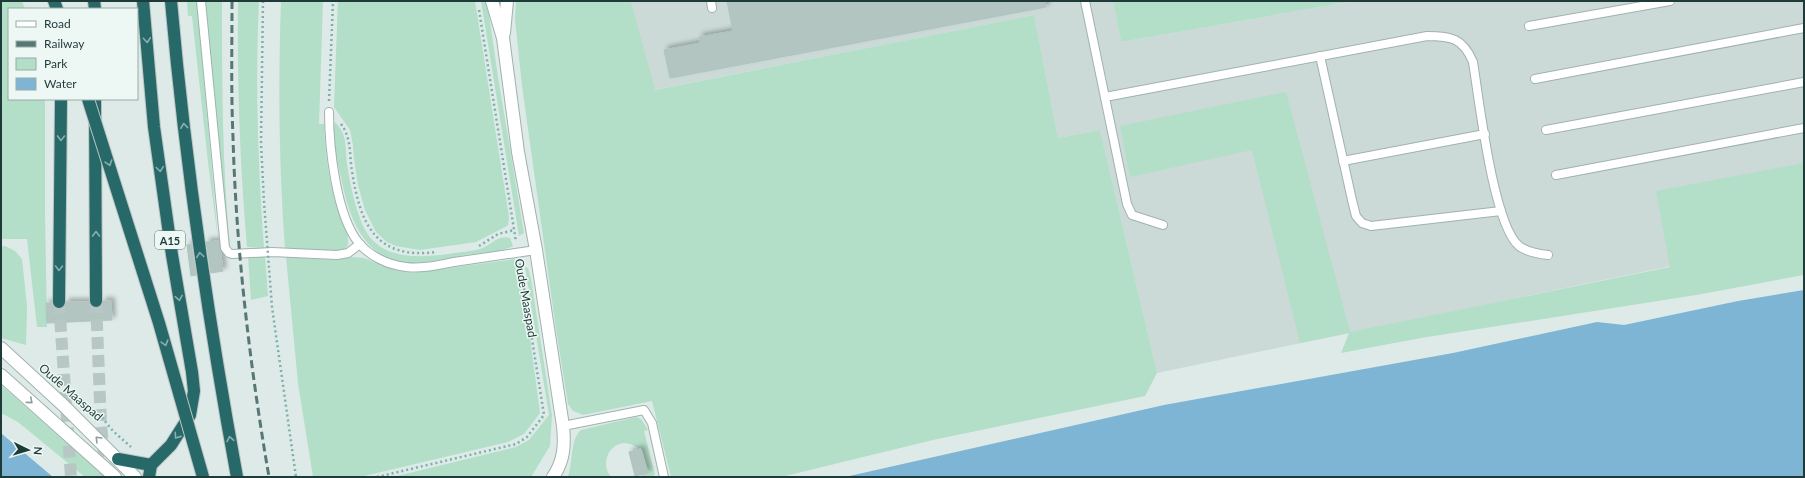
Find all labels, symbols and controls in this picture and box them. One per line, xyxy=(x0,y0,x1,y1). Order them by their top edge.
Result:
legend xyxy=(8,8,138,100)
text: Road xyxy=(44,16,71,31)
text: Railway xyxy=(44,36,85,51)
one-way arrow xyxy=(142,37,151,43)
text: Park xyxy=(44,56,68,71)
text: Water xyxy=(44,76,77,91)
one-way arrow xyxy=(179,123,188,129)
one-way arrow xyxy=(57,135,65,141)
one-way arrow xyxy=(104,159,113,166)
one-way arrow xyxy=(155,166,164,172)
one-way arrow xyxy=(92,231,100,237)
road number: A15 xyxy=(155,231,185,249)
one-way arrow xyxy=(196,252,205,258)
street label: Oude Maaspad xyxy=(512,257,540,339)
one-way arrow xyxy=(55,265,63,271)
one-way arrow xyxy=(175,294,183,301)
one-way arrow xyxy=(160,339,169,346)
street label: Oude Maaspad xyxy=(36,360,106,424)
one-way arrow xyxy=(26,396,33,403)
north arrow xyxy=(8,430,48,470)
one-way arrow xyxy=(174,432,182,439)
one-way arrow xyxy=(95,436,103,444)
one-way arrow xyxy=(226,436,235,442)
text: N xyxy=(32,446,45,456)

